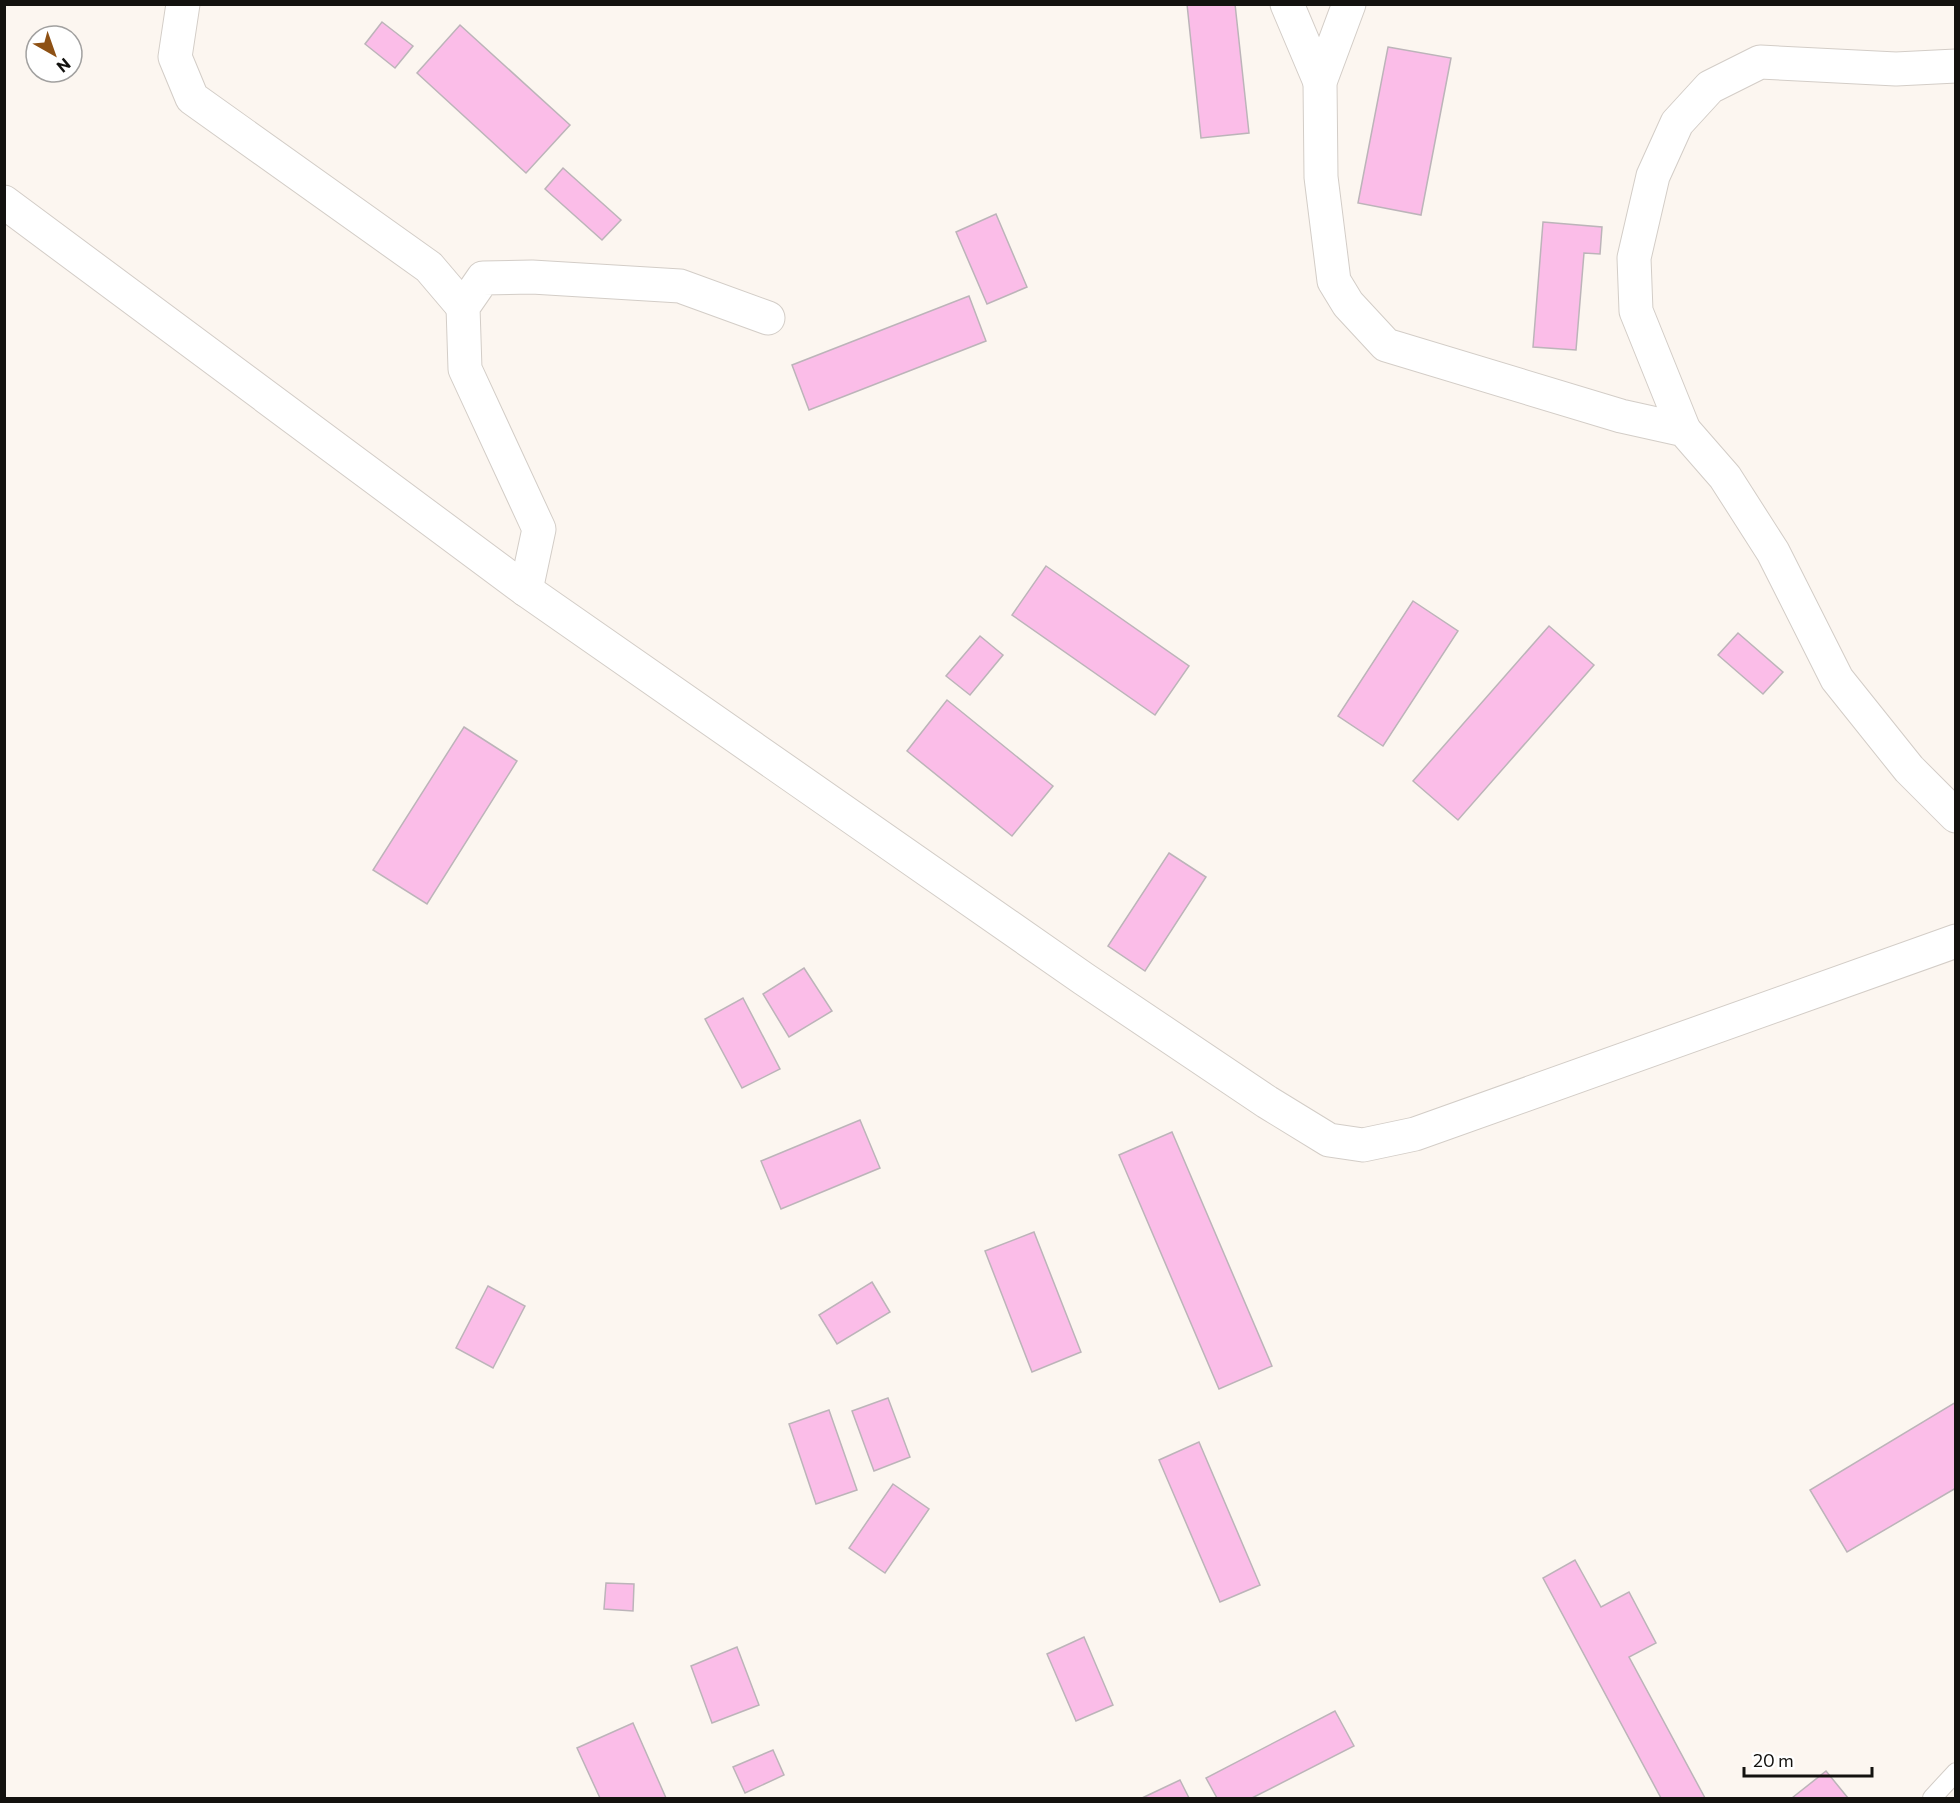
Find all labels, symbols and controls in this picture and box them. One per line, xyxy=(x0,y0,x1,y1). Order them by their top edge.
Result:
north arrow xyxy=(24,24,84,84)
text: N xyxy=(53,55,75,77)
scale bar xyxy=(1744,1740,1872,1778)
text: 20 m xyxy=(1753,1749,1794,1771)

